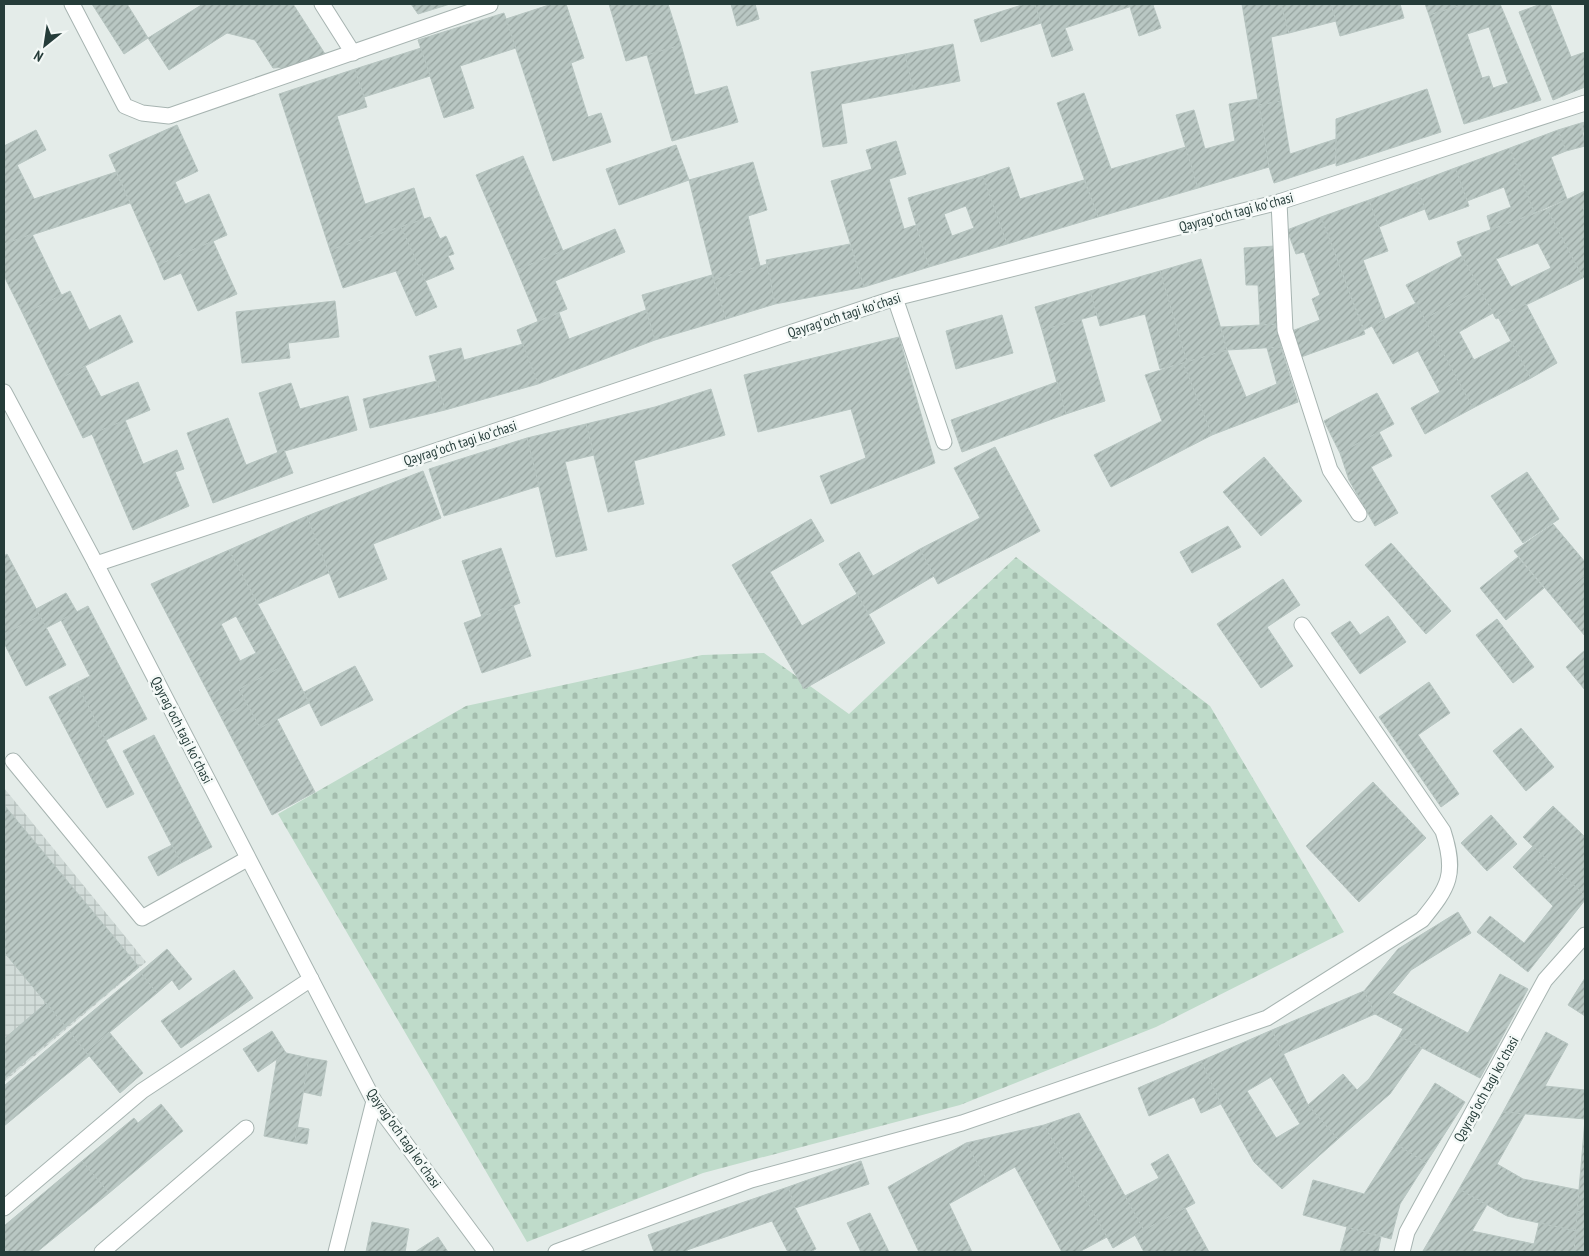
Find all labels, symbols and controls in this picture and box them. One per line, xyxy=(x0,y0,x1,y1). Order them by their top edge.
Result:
north arrow xyxy=(20,20,70,70)
text: N xyxy=(31,47,46,66)
street label: Qayragʻoch tagi koʻchasi xyxy=(1177,188,1295,236)
street label: Qayragʻoch tagi koʻchasi xyxy=(785,288,903,342)
street label: Qayragʻoch tagi koʻchasi xyxy=(401,416,519,470)
street label: Qayragʻoch tagi koʻchasi xyxy=(147,673,217,787)
street label: Qayragʻoch tagi koʻchasi xyxy=(1450,1033,1522,1145)
street label: Qayragʻoch tagi koʻchasi xyxy=(363,1085,445,1191)

